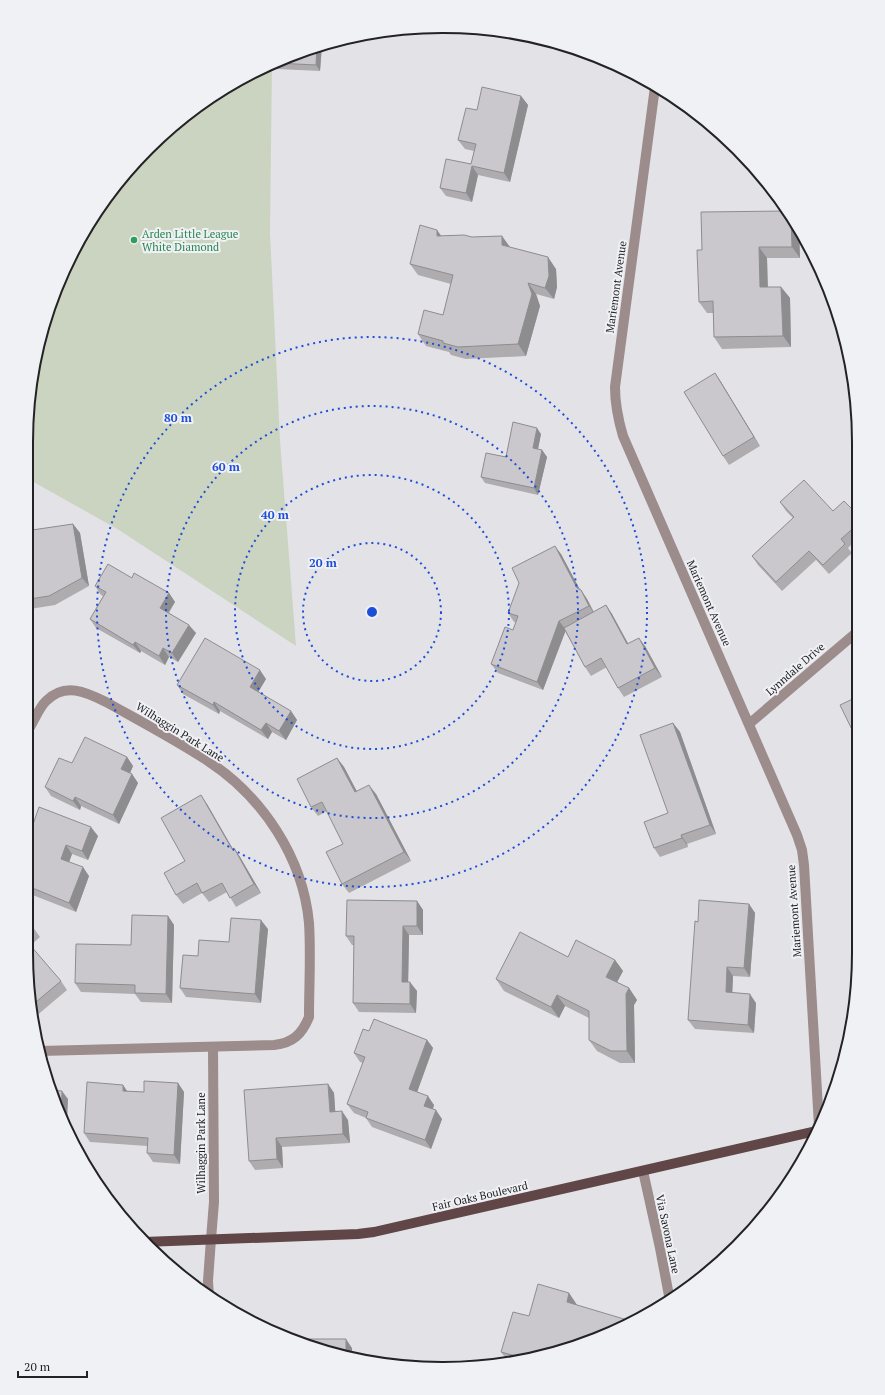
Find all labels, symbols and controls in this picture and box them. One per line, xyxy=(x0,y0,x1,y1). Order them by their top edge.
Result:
place label: Arden Little League White Diamond xyxy=(142,227,239,254)
marker: Arden Little League White Diamond xyxy=(129,235,139,245)
street label: Mariemont Avenue xyxy=(603,240,629,334)
text: 80 m xyxy=(164,410,192,425)
text: 60 m xyxy=(212,459,240,474)
text: 40 m xyxy=(261,507,289,522)
text: 20 m xyxy=(309,555,337,570)
street label: Mariemont Avenue xyxy=(684,558,734,649)
centre of rings xyxy=(365,605,379,619)
street label: Lynndale Drive xyxy=(763,639,828,698)
street label: Wilhaggin Park Lane xyxy=(133,699,227,765)
street label: Mariemont Avenue xyxy=(784,864,804,958)
street label: Wilhaggin Park Lane xyxy=(194,1092,208,1194)
street label: Fair Oaks Boulevard xyxy=(431,1178,529,1214)
street label: Via Savona Lane xyxy=(653,1193,683,1275)
scale bar xyxy=(18,1353,87,1379)
text: 20 m xyxy=(24,1359,51,1374)

